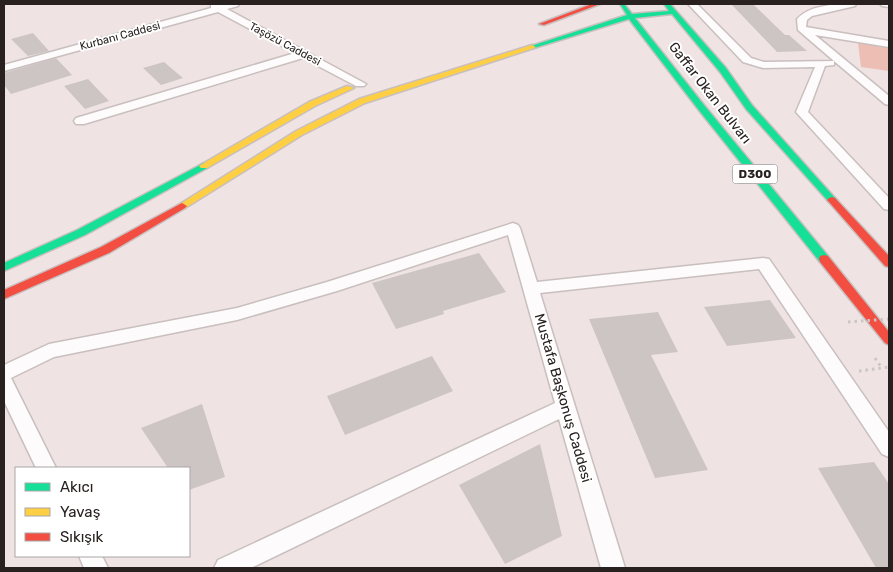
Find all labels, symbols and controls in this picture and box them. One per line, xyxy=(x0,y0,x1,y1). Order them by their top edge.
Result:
street label: Kurbanı Caddesi xyxy=(78,19,162,53)
street label: Taşözü Caddesi xyxy=(247,20,323,68)
street label: Gaffar Okan Bulvarı xyxy=(665,39,755,147)
road number: D300 xyxy=(732,164,778,183)
street label: Mustafa Başkonuş Caddesi xyxy=(531,312,595,484)
legend xyxy=(15,467,190,557)
text: Akıcı xyxy=(60,478,93,496)
text: Yavaş xyxy=(60,503,101,521)
text: Sıkışık xyxy=(60,528,104,546)

